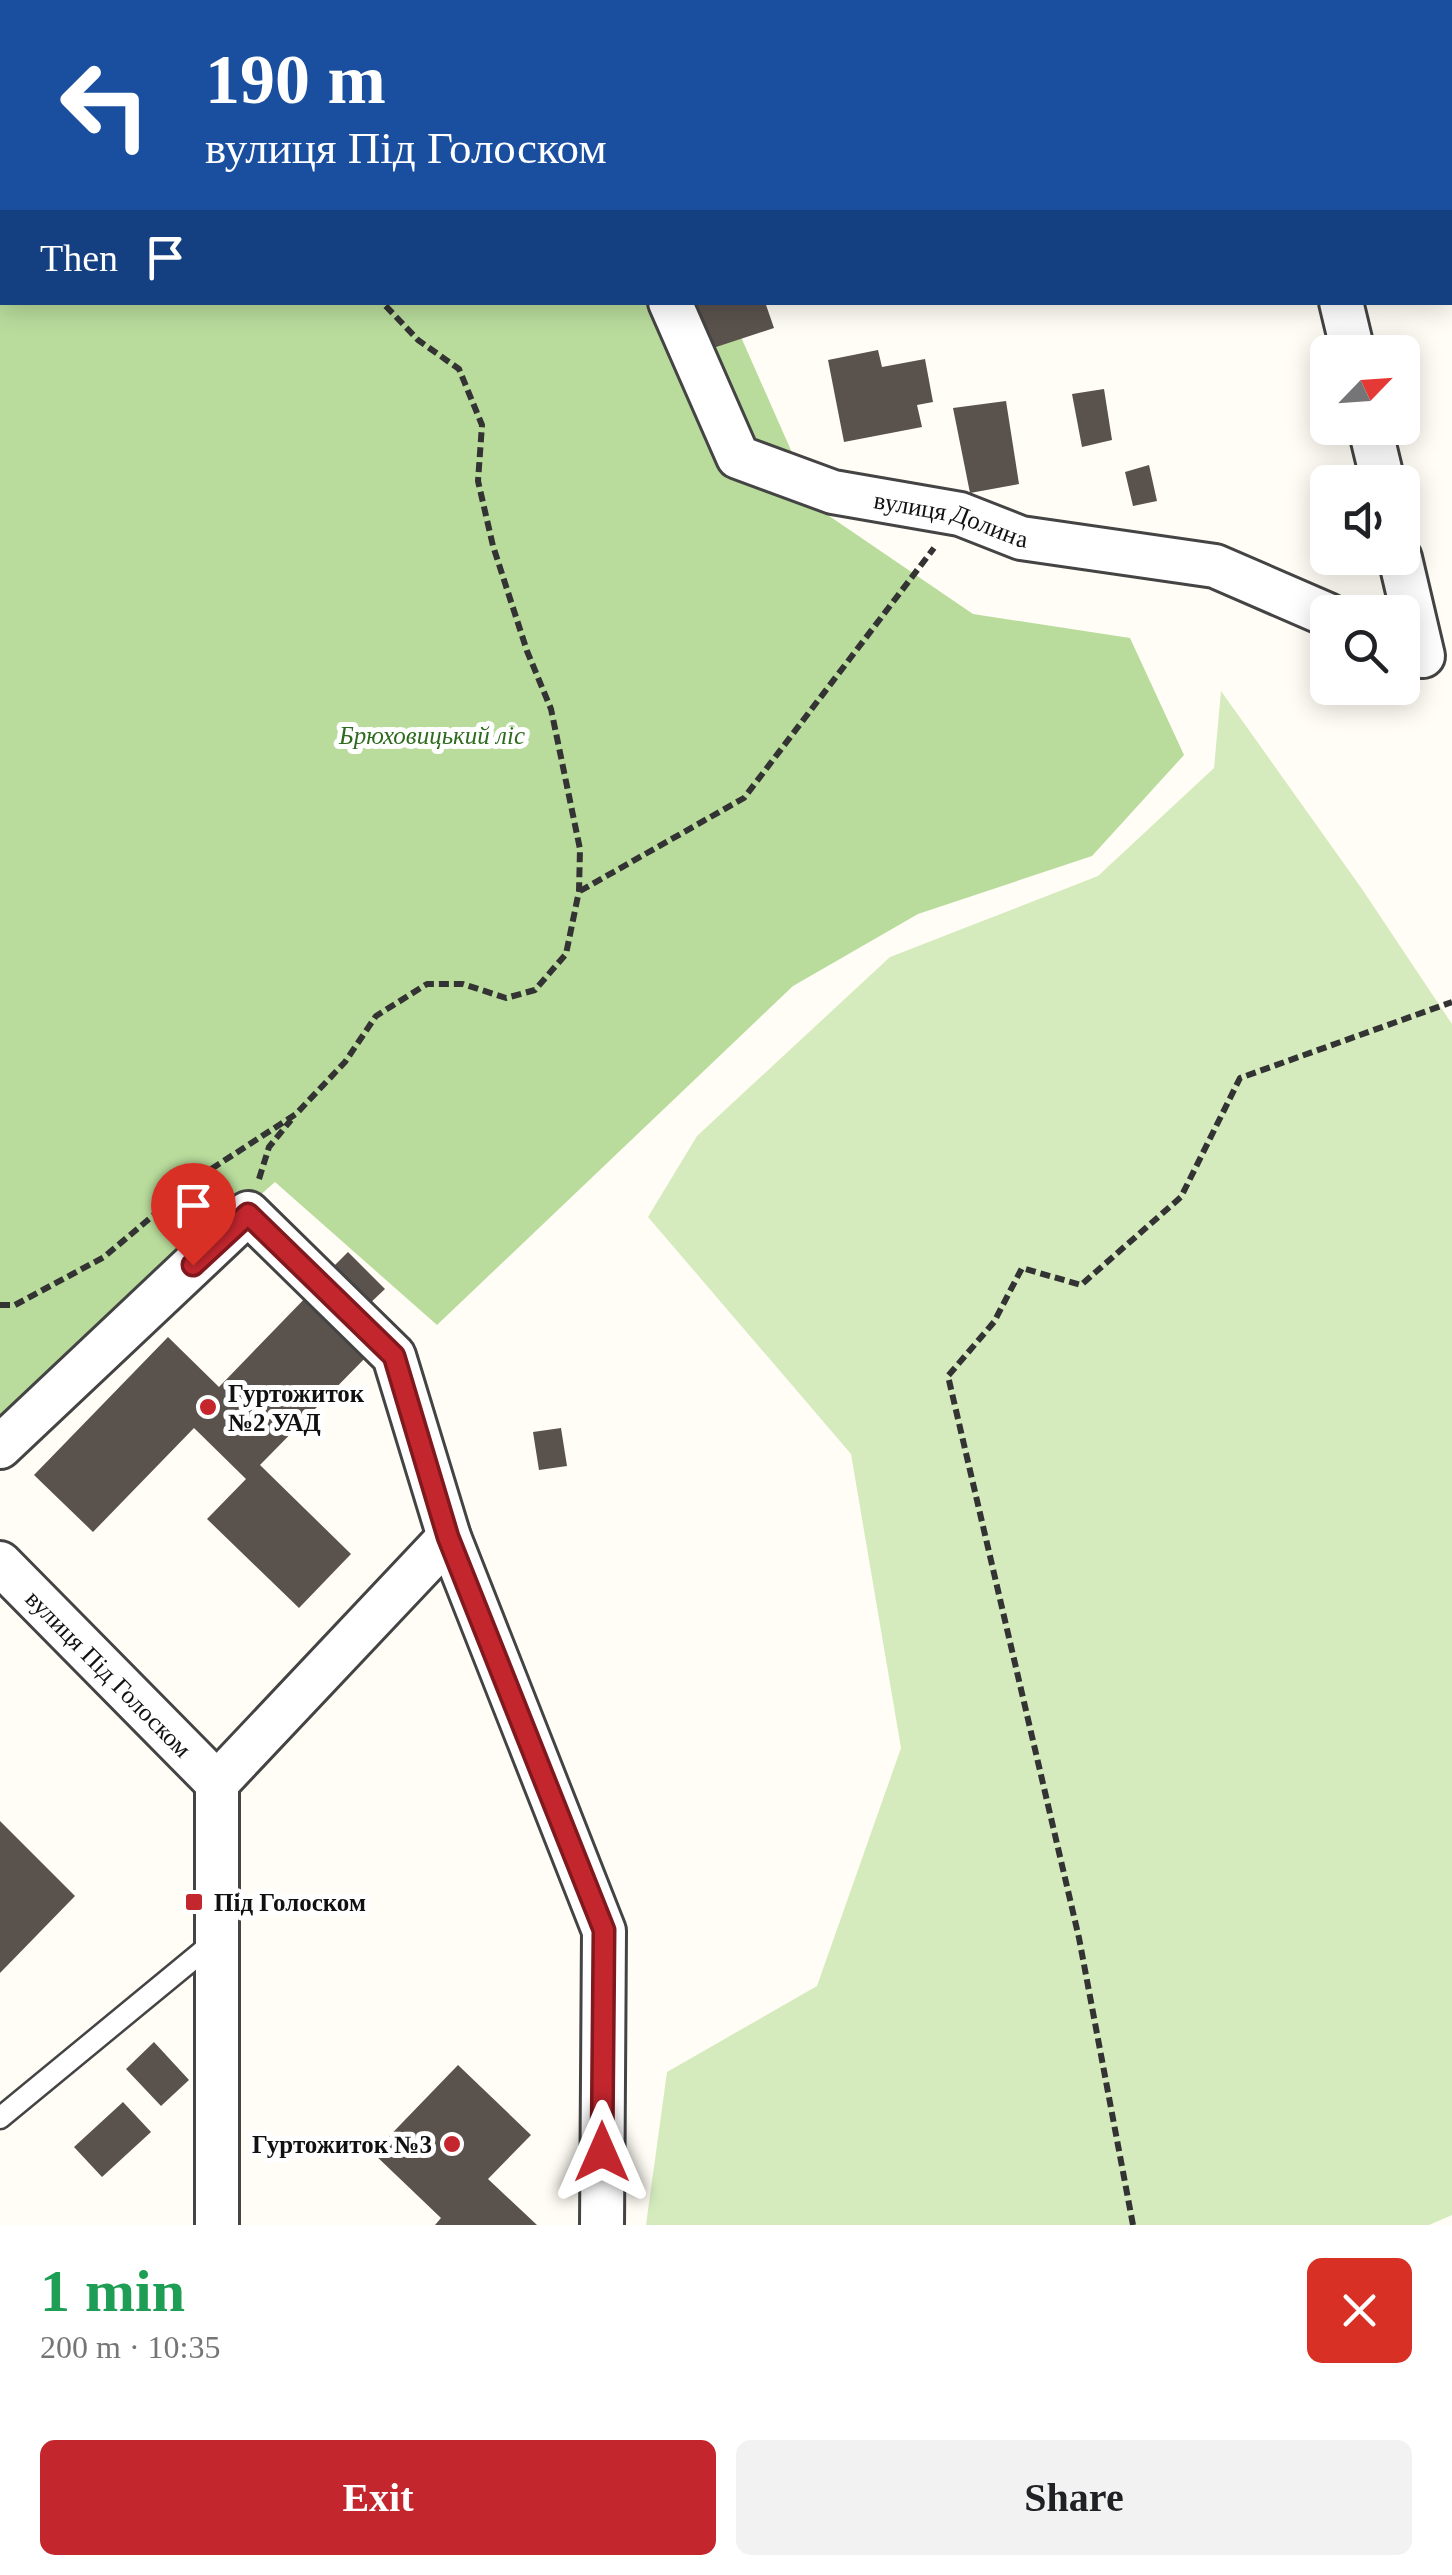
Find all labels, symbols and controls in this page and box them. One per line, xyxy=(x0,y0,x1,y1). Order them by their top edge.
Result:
icon: left xyxy=(40,40,170,170)
text: 190 m xyxy=(205,41,386,118)
text: вулиця Під Голоском xyxy=(205,123,607,173)
icon: arrive xyxy=(138,230,193,285)
text: Then xyxy=(40,237,118,279)
north arrow xyxy=(1310,335,1420,445)
map controls xyxy=(1310,335,1420,705)
button: sound xyxy=(1310,465,1420,575)
street label: вулиця Долина xyxy=(872,486,1029,552)
button: search xyxy=(1310,595,1420,705)
park label: Брюховицький ліс xyxy=(338,722,525,749)
pin xyxy=(151,1163,236,1266)
icon: arrive xyxy=(166,1178,221,1233)
place label: Гуртожиток №2 УАД xyxy=(228,1380,365,1436)
marker: Гуртожиток №2 УАД xyxy=(197,1396,219,1418)
street label: вулиця Під Голоском xyxy=(21,1584,197,1762)
place label: Під Голоском xyxy=(214,1889,366,1916)
marker: Під Голоском xyxy=(183,1891,205,1913)
position arrow xyxy=(550,2100,654,2204)
place label: Гуртожиток №3 xyxy=(252,2131,432,2158)
marker: Гуртожиток №3 xyxy=(441,2133,463,2155)
text: 1 min xyxy=(40,2258,185,2324)
button: close xyxy=(1307,2258,1412,2363)
text: 200 m · 10:35 xyxy=(40,2329,220,2365)
button: Exit xyxy=(40,2440,716,2555)
button: Share xyxy=(736,2440,1412,2555)

